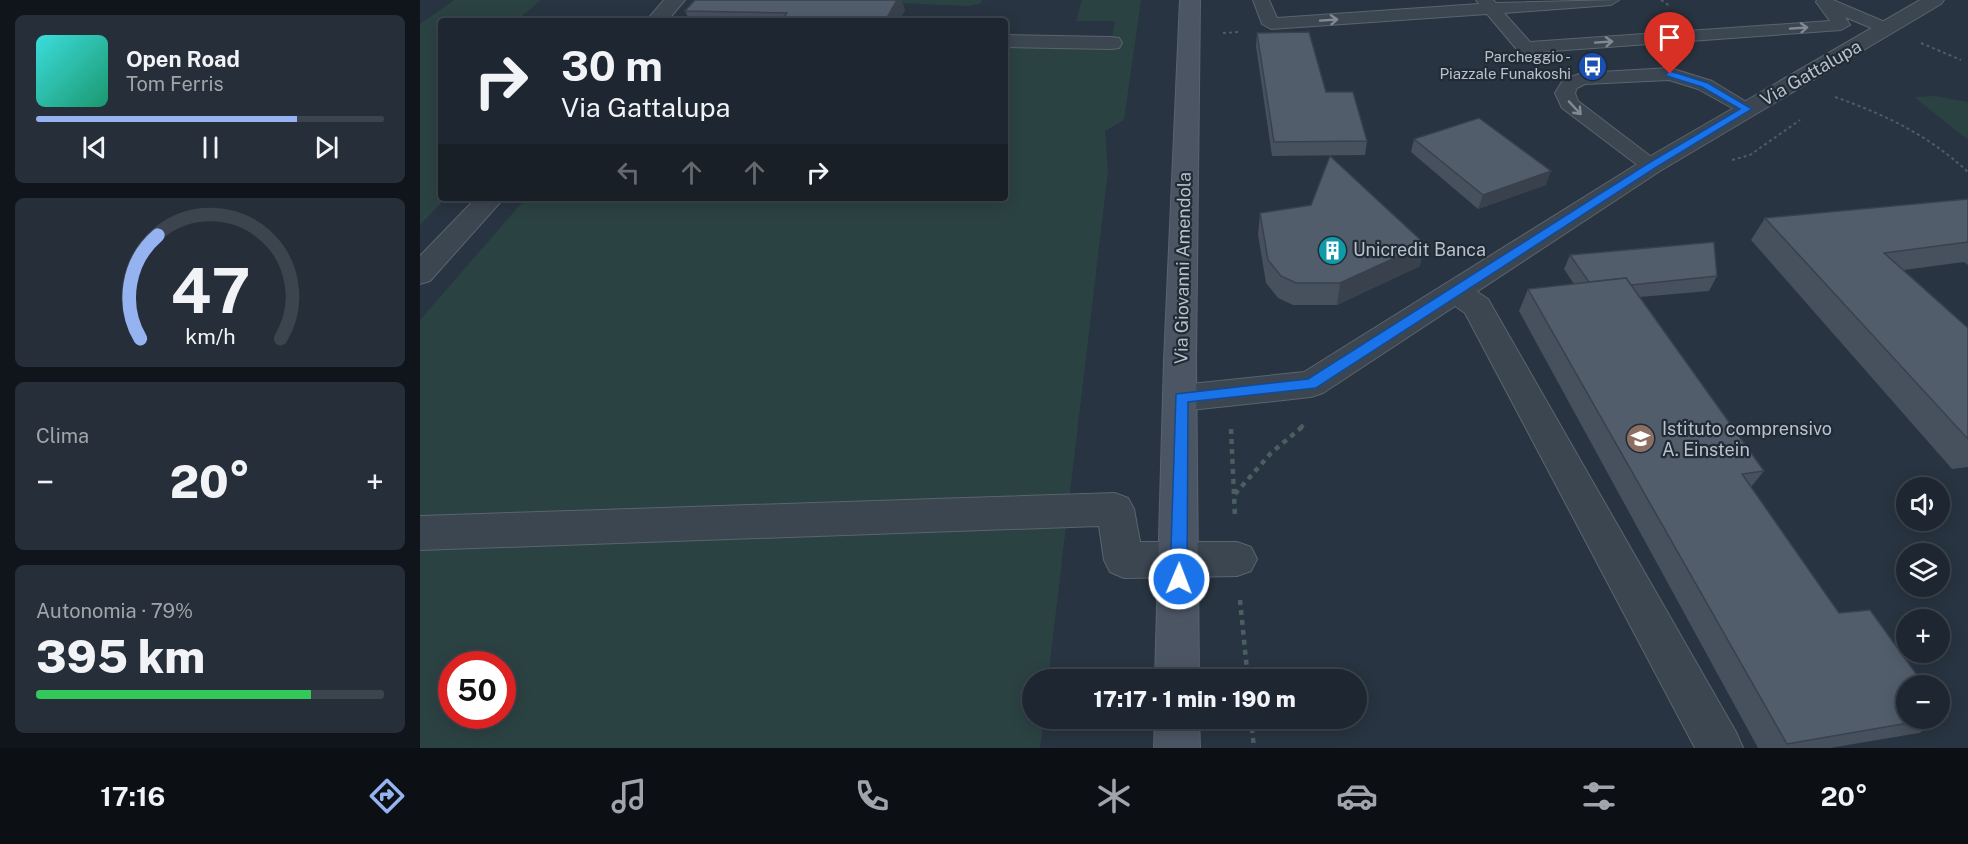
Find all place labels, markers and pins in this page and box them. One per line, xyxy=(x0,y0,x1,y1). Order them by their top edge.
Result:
pin xyxy=(1644,12,1695,74)
place label: Parcheggio - Piazzale Funakoshi xyxy=(1439,48,1571,82)
bus stop icon: Parcheggio - Piazzale Funakoshi xyxy=(1576,50,1608,82)
building icon: Unicredit Banca xyxy=(1316,234,1348,266)
place label: Unicredit Banca xyxy=(1353,239,1486,260)
place label: Istituto comprensivo A. Einstein xyxy=(1662,418,1832,460)
school or university icon: Istituto comprensivo A. Einstein xyxy=(1625,423,1657,455)

